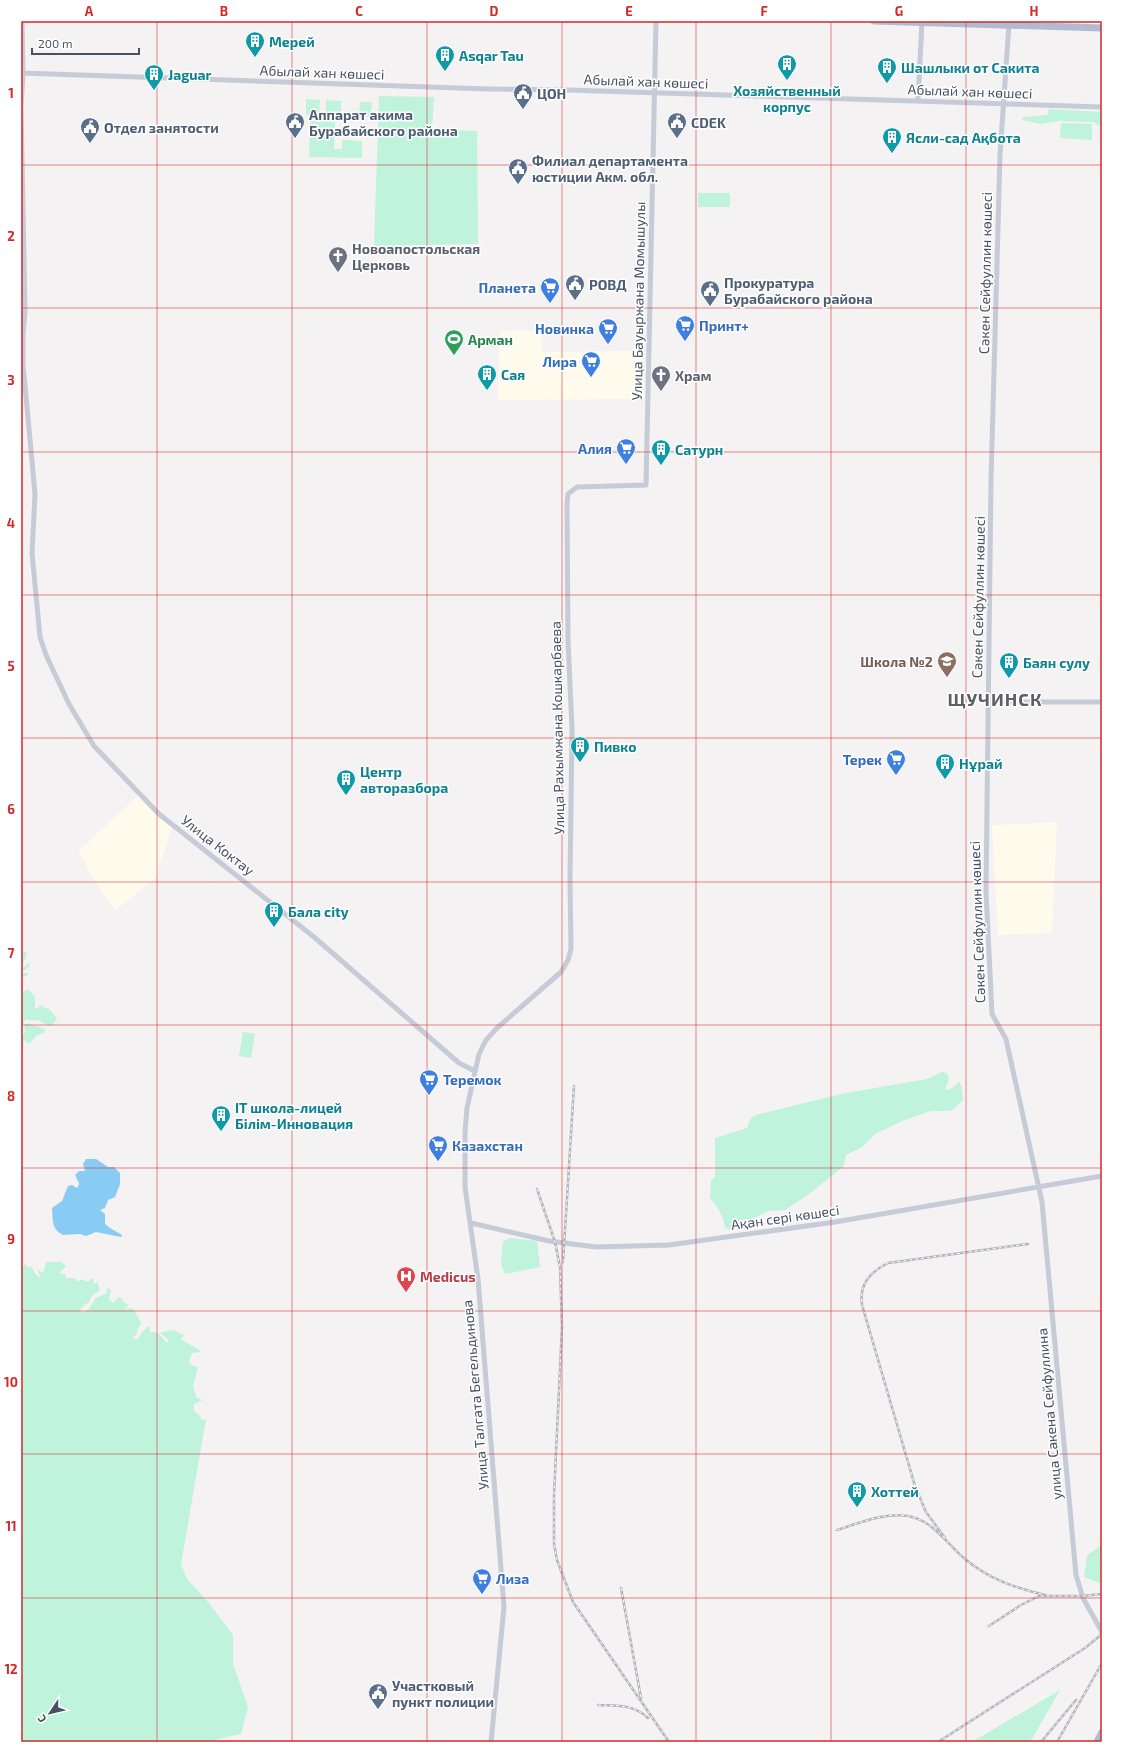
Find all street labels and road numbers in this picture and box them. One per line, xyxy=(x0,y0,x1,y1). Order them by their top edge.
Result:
street label: Абылай хан көшесі xyxy=(259,61,385,83)
street label: Абылай хан көшесі xyxy=(583,70,709,92)
street label: Абылай хан көшесі xyxy=(907,80,1033,102)
street label: Сәкен Сейфуллин көшесі xyxy=(975,192,995,354)
street label: Улица Бауыржана Момышулы xyxy=(628,201,648,401)
street label: Сәкен Сейфуллин көшесі xyxy=(968,516,988,678)
street label: Улица Рахымжана Кошкарбаева xyxy=(547,621,567,835)
street label: Улица Коктау xyxy=(178,811,258,879)
street label: Сәкен Сейфуллин көшесі xyxy=(966,841,988,1003)
street label: Ақан сері көшесі xyxy=(730,1201,840,1233)
street label: Улица Талгата Бегельдинова xyxy=(458,1299,492,1491)
street label: улица Сакена Сейфуллина xyxy=(1033,1327,1065,1501)

